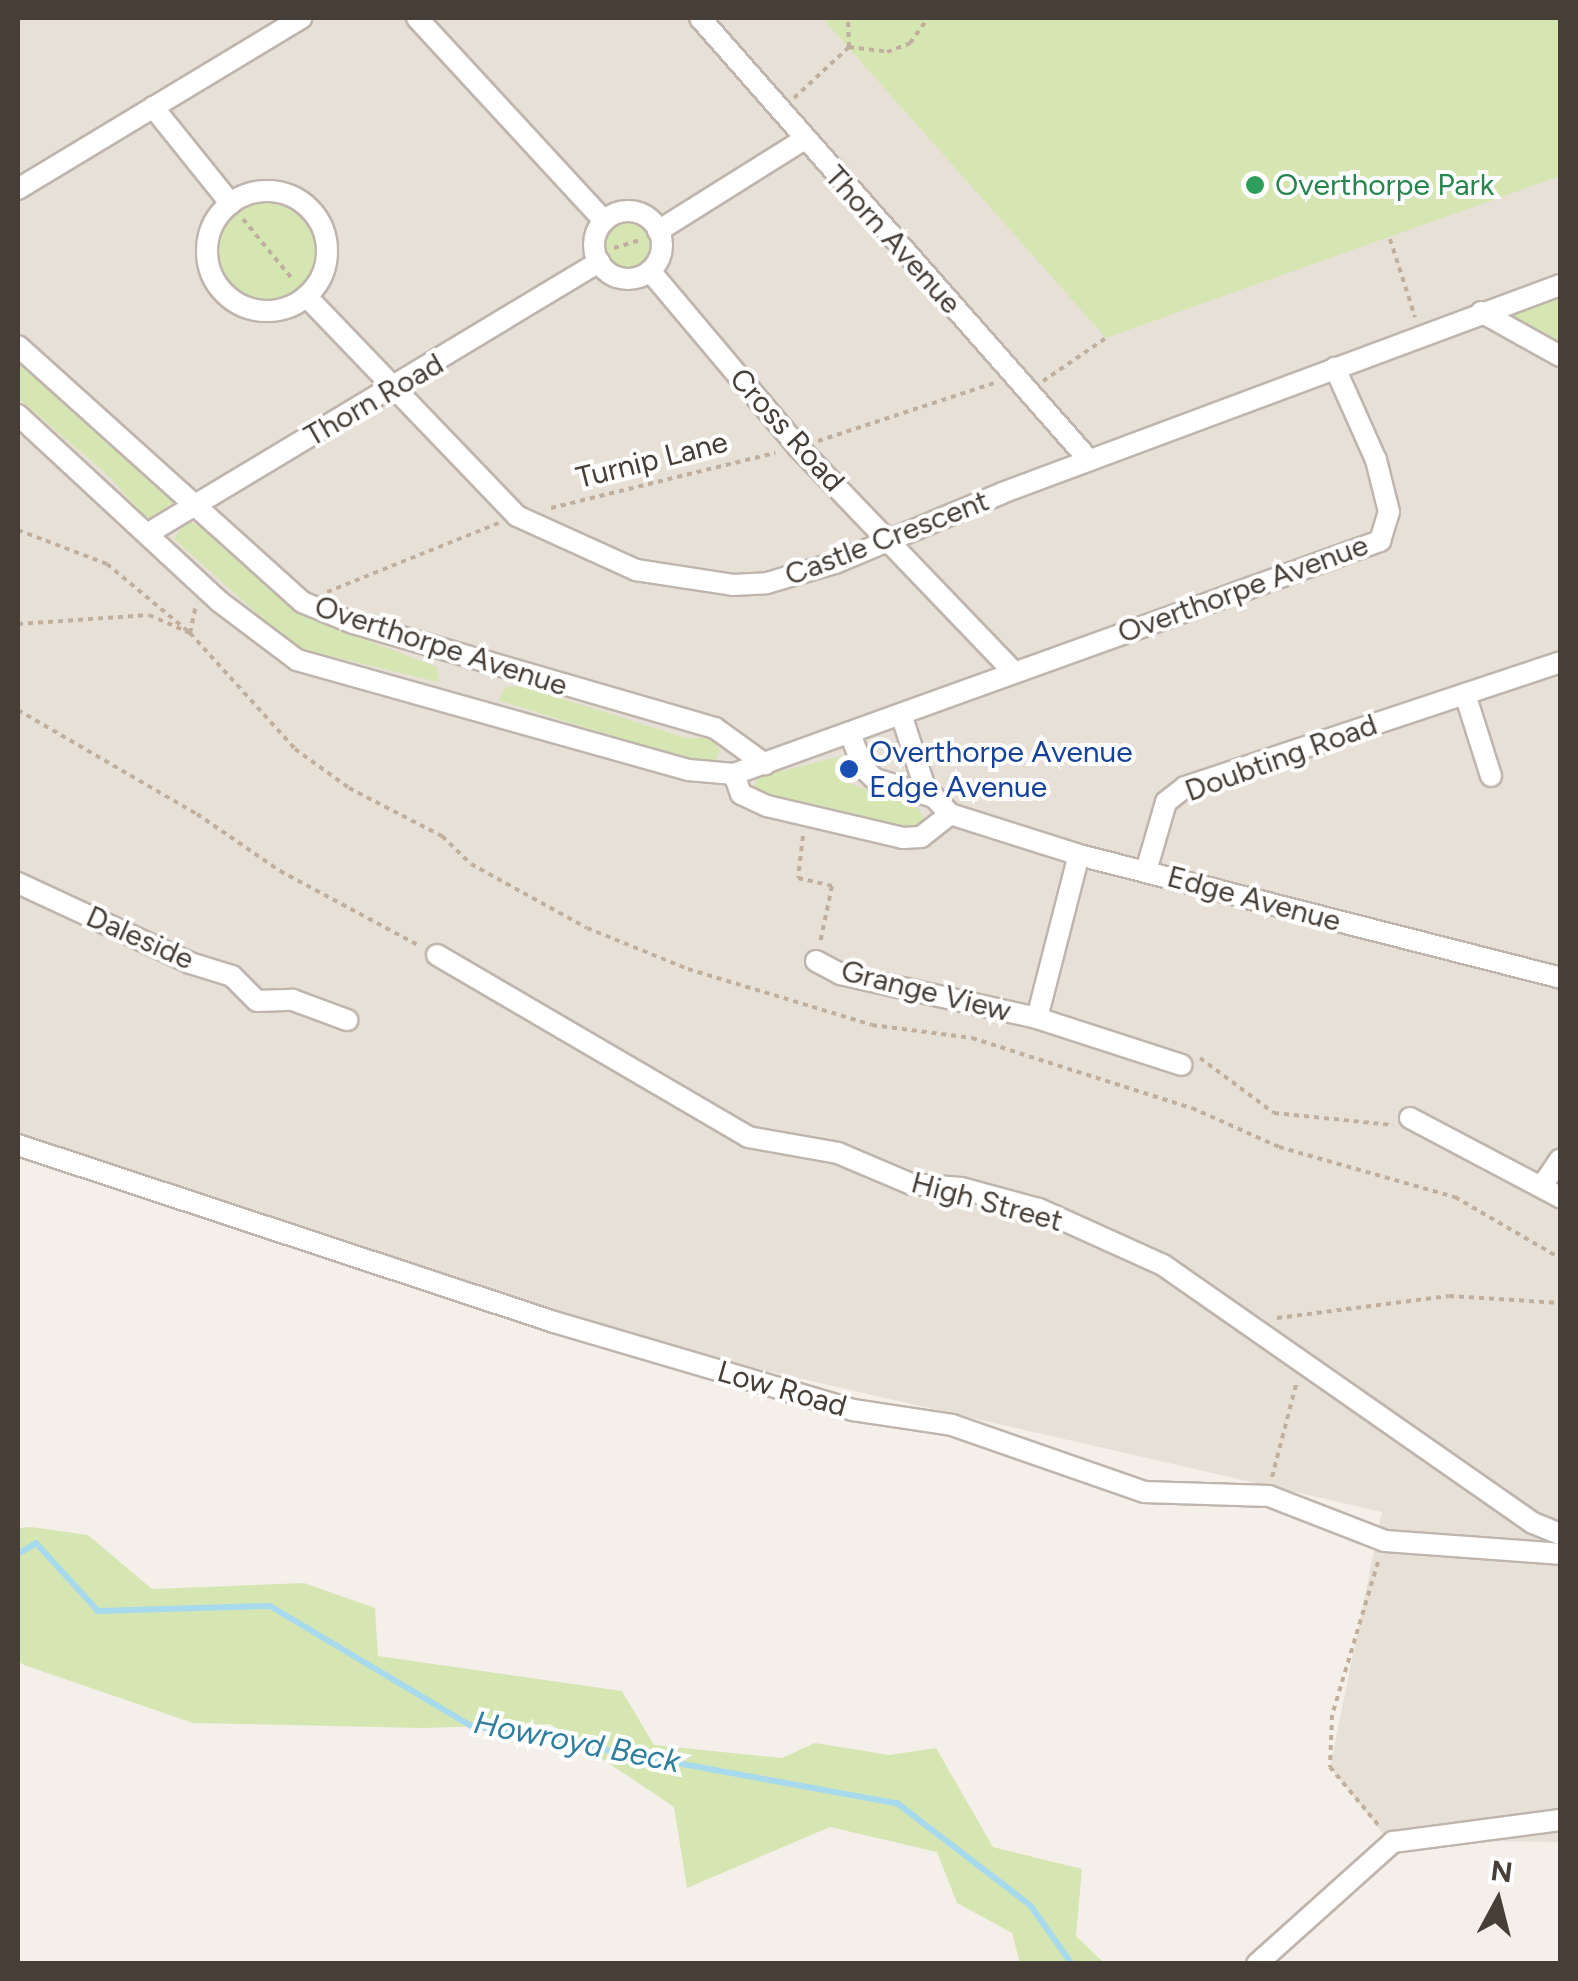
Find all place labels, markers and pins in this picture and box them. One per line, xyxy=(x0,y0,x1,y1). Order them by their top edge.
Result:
place label: Overthorpe Park xyxy=(1275,167,1494,203)
marker: Overthorpe Park xyxy=(1244,174,1266,196)
place label: Overthorpe Avenue Edge Avenue xyxy=(869,734,1133,804)
marker: Overthorpe Avenue Edge Avenue xyxy=(838,758,860,780)

